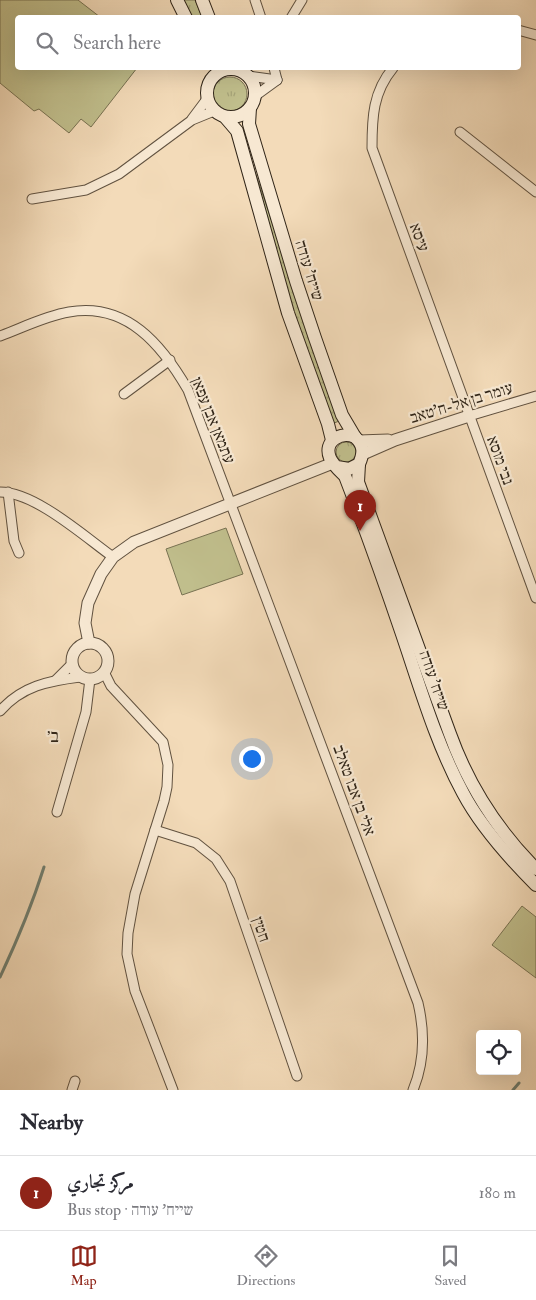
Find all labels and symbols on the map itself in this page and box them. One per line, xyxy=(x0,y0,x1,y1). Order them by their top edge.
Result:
street label: עיסא xyxy=(405,221,433,255)
street label: שייח' עודה xyxy=(290,238,328,303)
street label: עתמאן אבן עפאן xyxy=(187,374,240,467)
street label: עומר בן אל-ח'טאב xyxy=(407,378,516,428)
street label: נבי מוסא xyxy=(482,433,518,487)
pin: 1 xyxy=(344,490,376,531)
street label: שייח' עודה xyxy=(414,648,454,713)
district label: ב׳ xyxy=(47,725,59,748)
street label: אלי בן אבו טאלב xyxy=(328,742,380,838)
your location xyxy=(239,746,265,772)
street label: חטין xyxy=(247,914,275,945)

